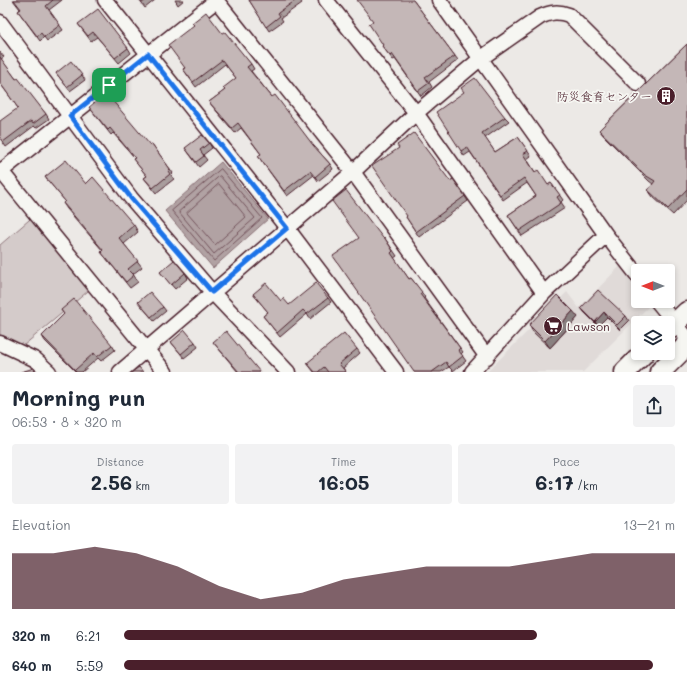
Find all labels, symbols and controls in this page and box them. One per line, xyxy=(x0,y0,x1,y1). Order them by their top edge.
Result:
pin xyxy=(92,68,126,102)
icon: arrive xyxy=(98,74,120,96)
building icon: 防災食育センター xyxy=(655,85,677,107)
place label: 防災食育センター xyxy=(556,88,652,104)
north arrow xyxy=(631,264,675,308)
map controls xyxy=(631,264,675,360)
supermarket icon: Lawson xyxy=(542,315,564,337)
button: layers xyxy=(631,316,675,360)
place label: Lawson xyxy=(567,318,610,334)
text: Morning run xyxy=(12,383,145,412)
button: share xyxy=(633,385,675,427)
text: 06:53 · 8 × 320 m xyxy=(12,413,122,430)
text: Distance xyxy=(97,454,144,469)
text: Time xyxy=(331,454,356,469)
text: Pace xyxy=(553,454,580,469)
text: 2.56 xyxy=(91,469,132,495)
text: 16:05 xyxy=(318,469,369,495)
text: 6:17 xyxy=(535,469,574,495)
text: km xyxy=(132,478,150,493)
text: /km xyxy=(574,478,598,493)
text: Elevation xyxy=(12,516,70,533)
text: 13–21 m xyxy=(623,516,675,533)
text: 320 m xyxy=(12,627,50,644)
text: 6:21 xyxy=(76,627,101,644)
text: 640 m xyxy=(12,657,51,674)
text: 5:59 xyxy=(76,657,103,674)

